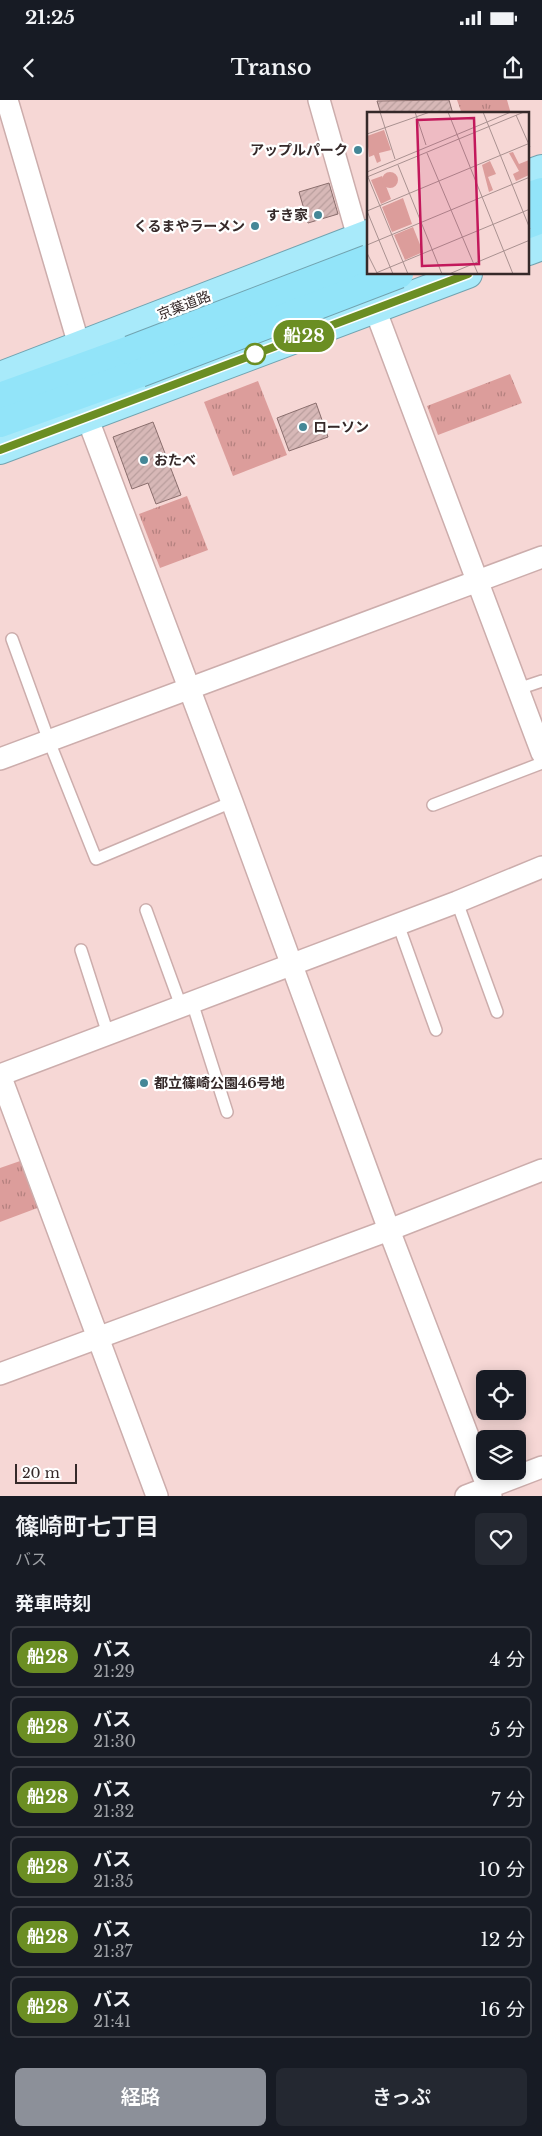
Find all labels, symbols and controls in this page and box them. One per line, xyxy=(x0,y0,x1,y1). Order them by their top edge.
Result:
text: 21:25 xyxy=(25,6,75,29)
icon: back xyxy=(15,54,43,82)
text: Transo xyxy=(231,54,311,81)
icon: share xyxy=(499,54,527,82)
inset map xyxy=(367,112,530,275)
place label: アップルパーク xyxy=(250,141,348,159)
marker: アップルパーク xyxy=(352,144,364,156)
place label: すき家 xyxy=(266,206,308,224)
marker: すき家 xyxy=(312,209,324,221)
place label: くるまやラーメン xyxy=(134,217,245,235)
marker: くるまやラーメン xyxy=(249,220,261,232)
street label: 京葉道路 xyxy=(155,287,213,323)
line badge: 船28 xyxy=(275,320,333,352)
text: 船28 xyxy=(283,325,325,347)
unlabelled marker xyxy=(244,343,266,365)
place label: ローソン xyxy=(313,418,369,436)
marker: ローソン xyxy=(297,421,309,433)
place label: おたべ xyxy=(154,451,196,469)
marker: おたべ xyxy=(138,454,150,466)
place label: 都立篠崎公園46号地 xyxy=(154,1074,285,1092)
marker: 都立篠崎公園46号地 xyxy=(138,1077,150,1089)
map controls xyxy=(476,1370,526,1480)
button: locate xyxy=(476,1370,526,1420)
button: layers xyxy=(476,1430,526,1480)
scale bar xyxy=(15,1461,78,1484)
text: 20 m xyxy=(22,1464,60,1482)
text: 篠崎町七丁目 xyxy=(15,1512,159,1541)
button: heart xyxy=(475,1513,527,1565)
text: バス xyxy=(15,1549,47,1569)
text: 発車時刻 xyxy=(15,1592,91,1615)
text: バス xyxy=(93,1638,131,1661)
text: 船28 xyxy=(27,1646,68,1668)
text: 4 分 xyxy=(489,1648,525,1671)
text: 21:29 xyxy=(93,1661,135,1681)
text: バス xyxy=(93,1708,131,1731)
text: 船28 xyxy=(27,1716,68,1738)
text: 5 分 xyxy=(490,1718,525,1741)
text: 21:30 xyxy=(93,1731,136,1751)
text: バス xyxy=(93,1778,131,1801)
text: 船28 xyxy=(27,1786,68,1808)
text: 7 分 xyxy=(491,1788,525,1811)
text: 21:32 xyxy=(93,1801,134,1821)
text: バス xyxy=(93,1848,131,1871)
text: 船28 xyxy=(27,1856,68,1878)
text: 10 分 xyxy=(479,1858,525,1881)
text: 21:35 xyxy=(93,1871,134,1891)
text: バス xyxy=(93,1918,131,1941)
text: 船28 xyxy=(27,1926,68,1948)
text: 12 分 xyxy=(480,1928,525,1951)
text: 21:37 xyxy=(93,1941,133,1961)
text: バス xyxy=(93,1988,131,2011)
text: 船28 xyxy=(27,1996,68,2018)
text: 16 分 xyxy=(480,1998,525,2021)
text: 21:41 xyxy=(93,2011,131,2031)
button: 経路 xyxy=(15,2068,266,2126)
button: きっぷ xyxy=(276,2068,527,2126)

